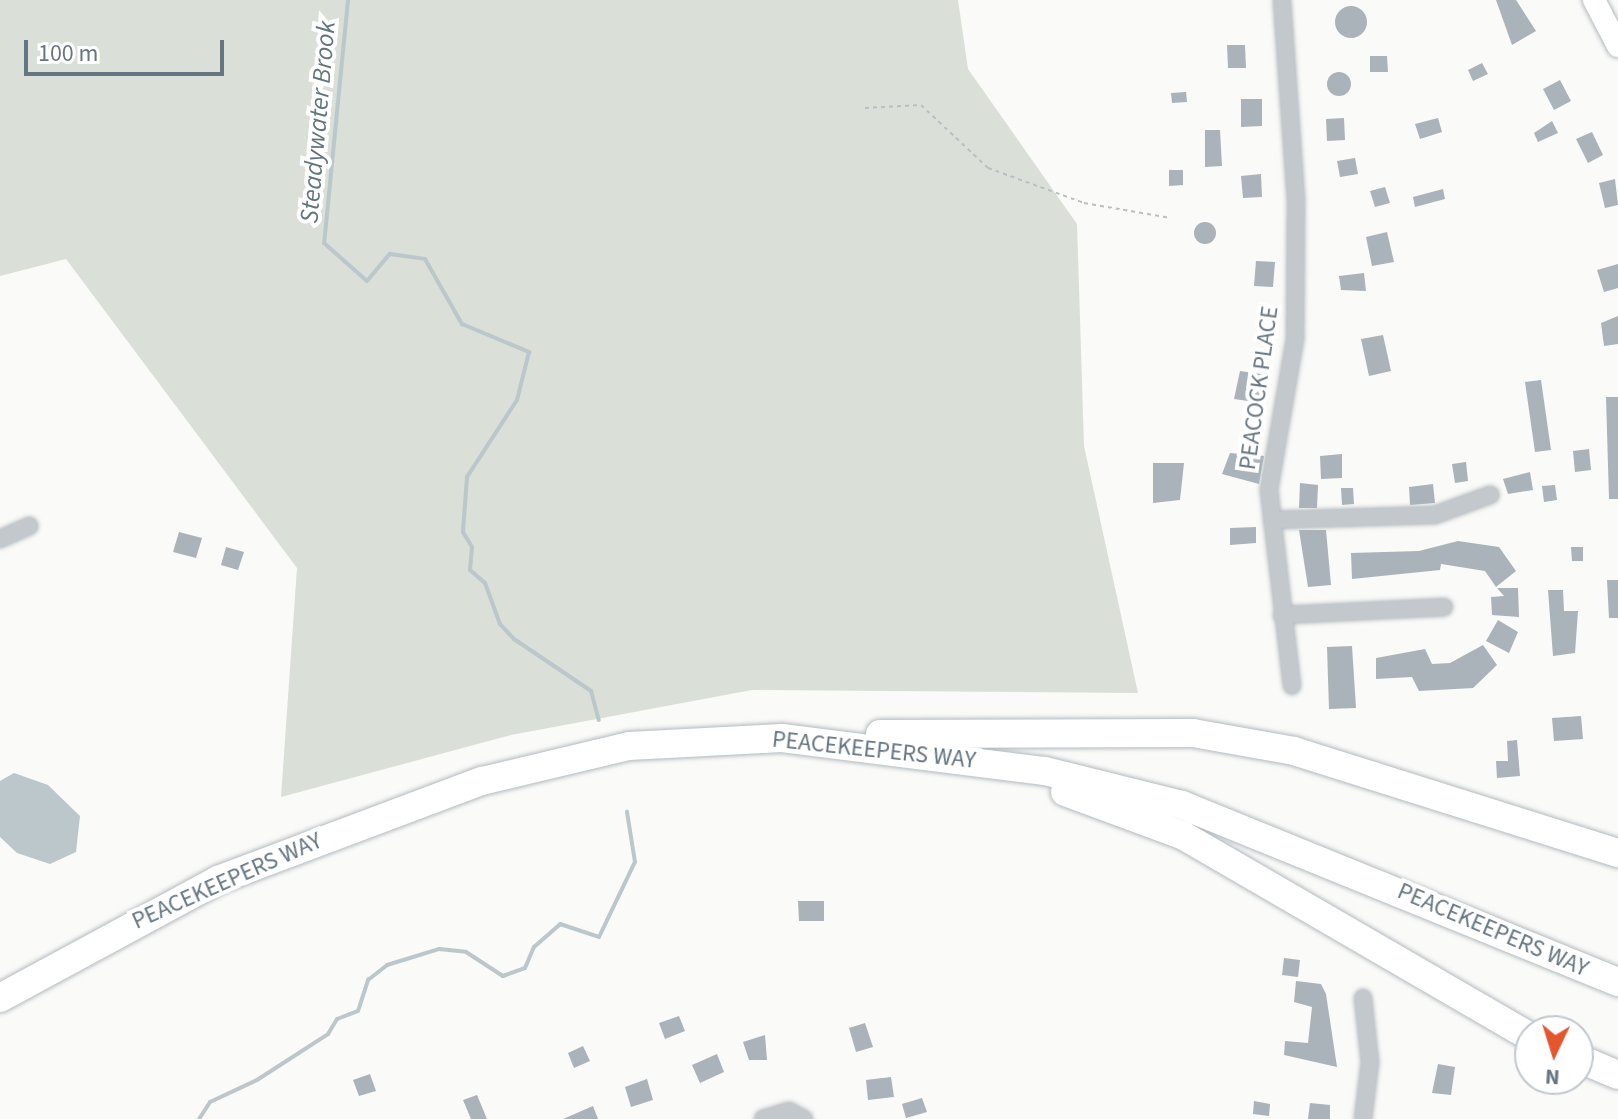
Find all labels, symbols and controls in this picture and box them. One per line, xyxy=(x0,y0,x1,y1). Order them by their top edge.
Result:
water label: Steadywater Brook xyxy=(294,20,342,224)
scale bar xyxy=(28,24,228,74)
text: 100 m xyxy=(38,36,98,71)
street label: PEACOCK PLACE xyxy=(1233,304,1285,472)
street label: PEACEKEEPERS WAY xyxy=(771,725,977,775)
street label: PEACEKEEPERS WAY xyxy=(128,826,326,936)
street label: PEACEKEEPERS WAY xyxy=(1393,877,1593,983)
north arrow xyxy=(1514,1015,1594,1095)
text: N xyxy=(1544,1060,1561,1093)

